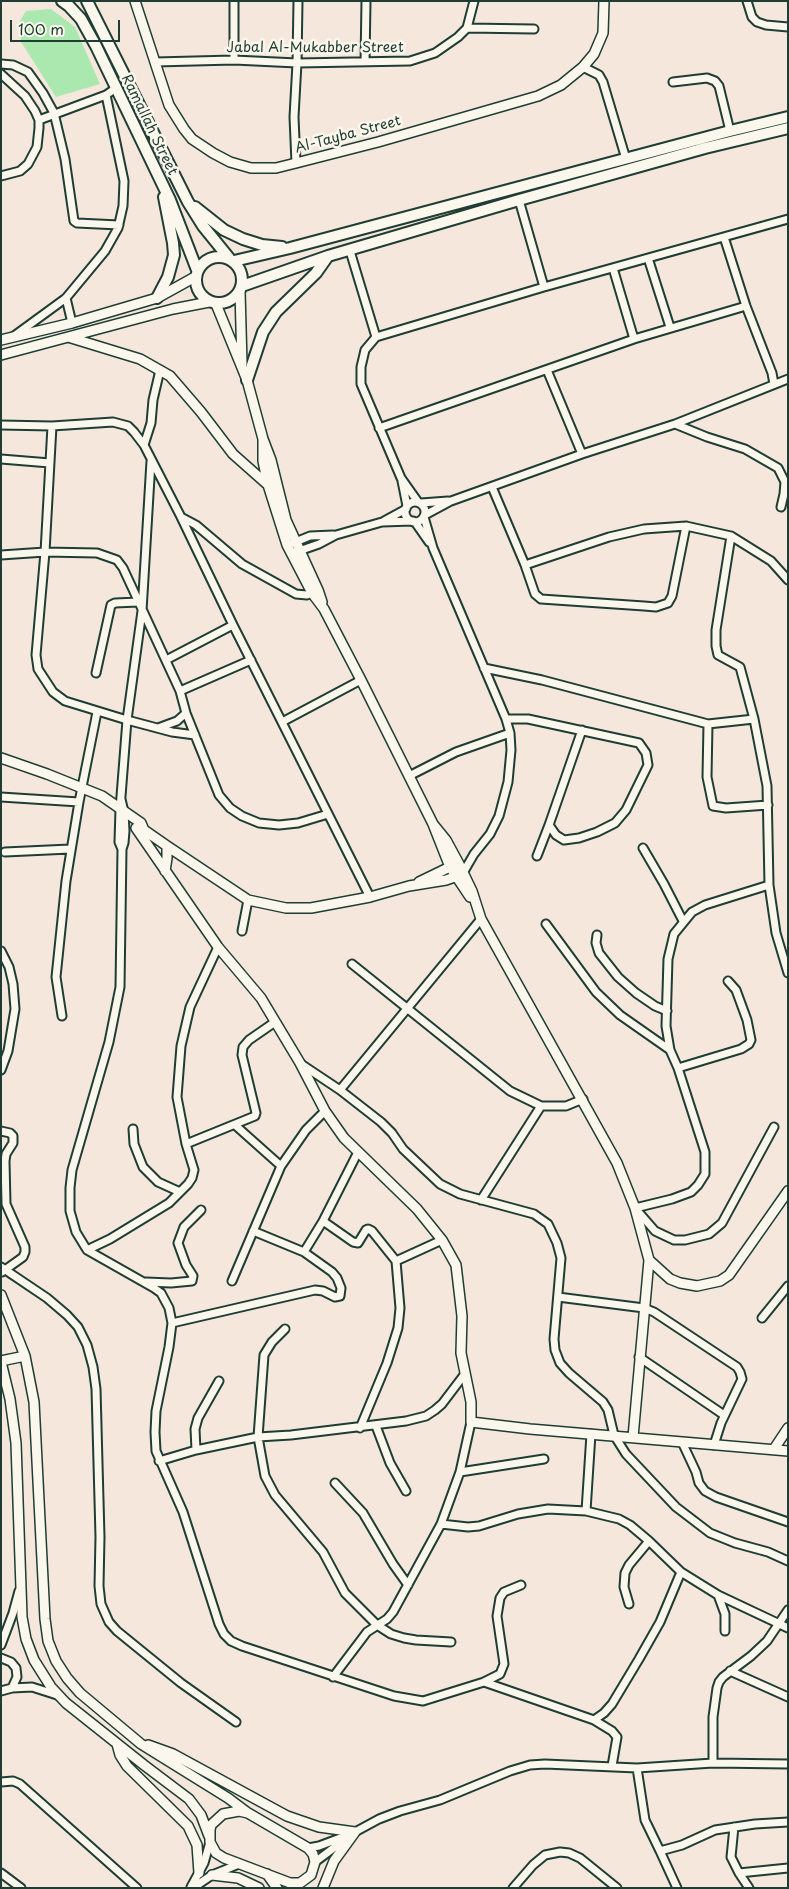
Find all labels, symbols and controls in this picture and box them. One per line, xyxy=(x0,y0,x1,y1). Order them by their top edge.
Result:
scale bar xyxy=(12,10,122,42)
text: 100 m xyxy=(18,17,64,40)
street label: Jabal Al-Mukabber Street xyxy=(226,40,404,56)
street label: Ramallah Street xyxy=(117,72,181,178)
street label: Al-Tayba Street xyxy=(293,113,403,157)

